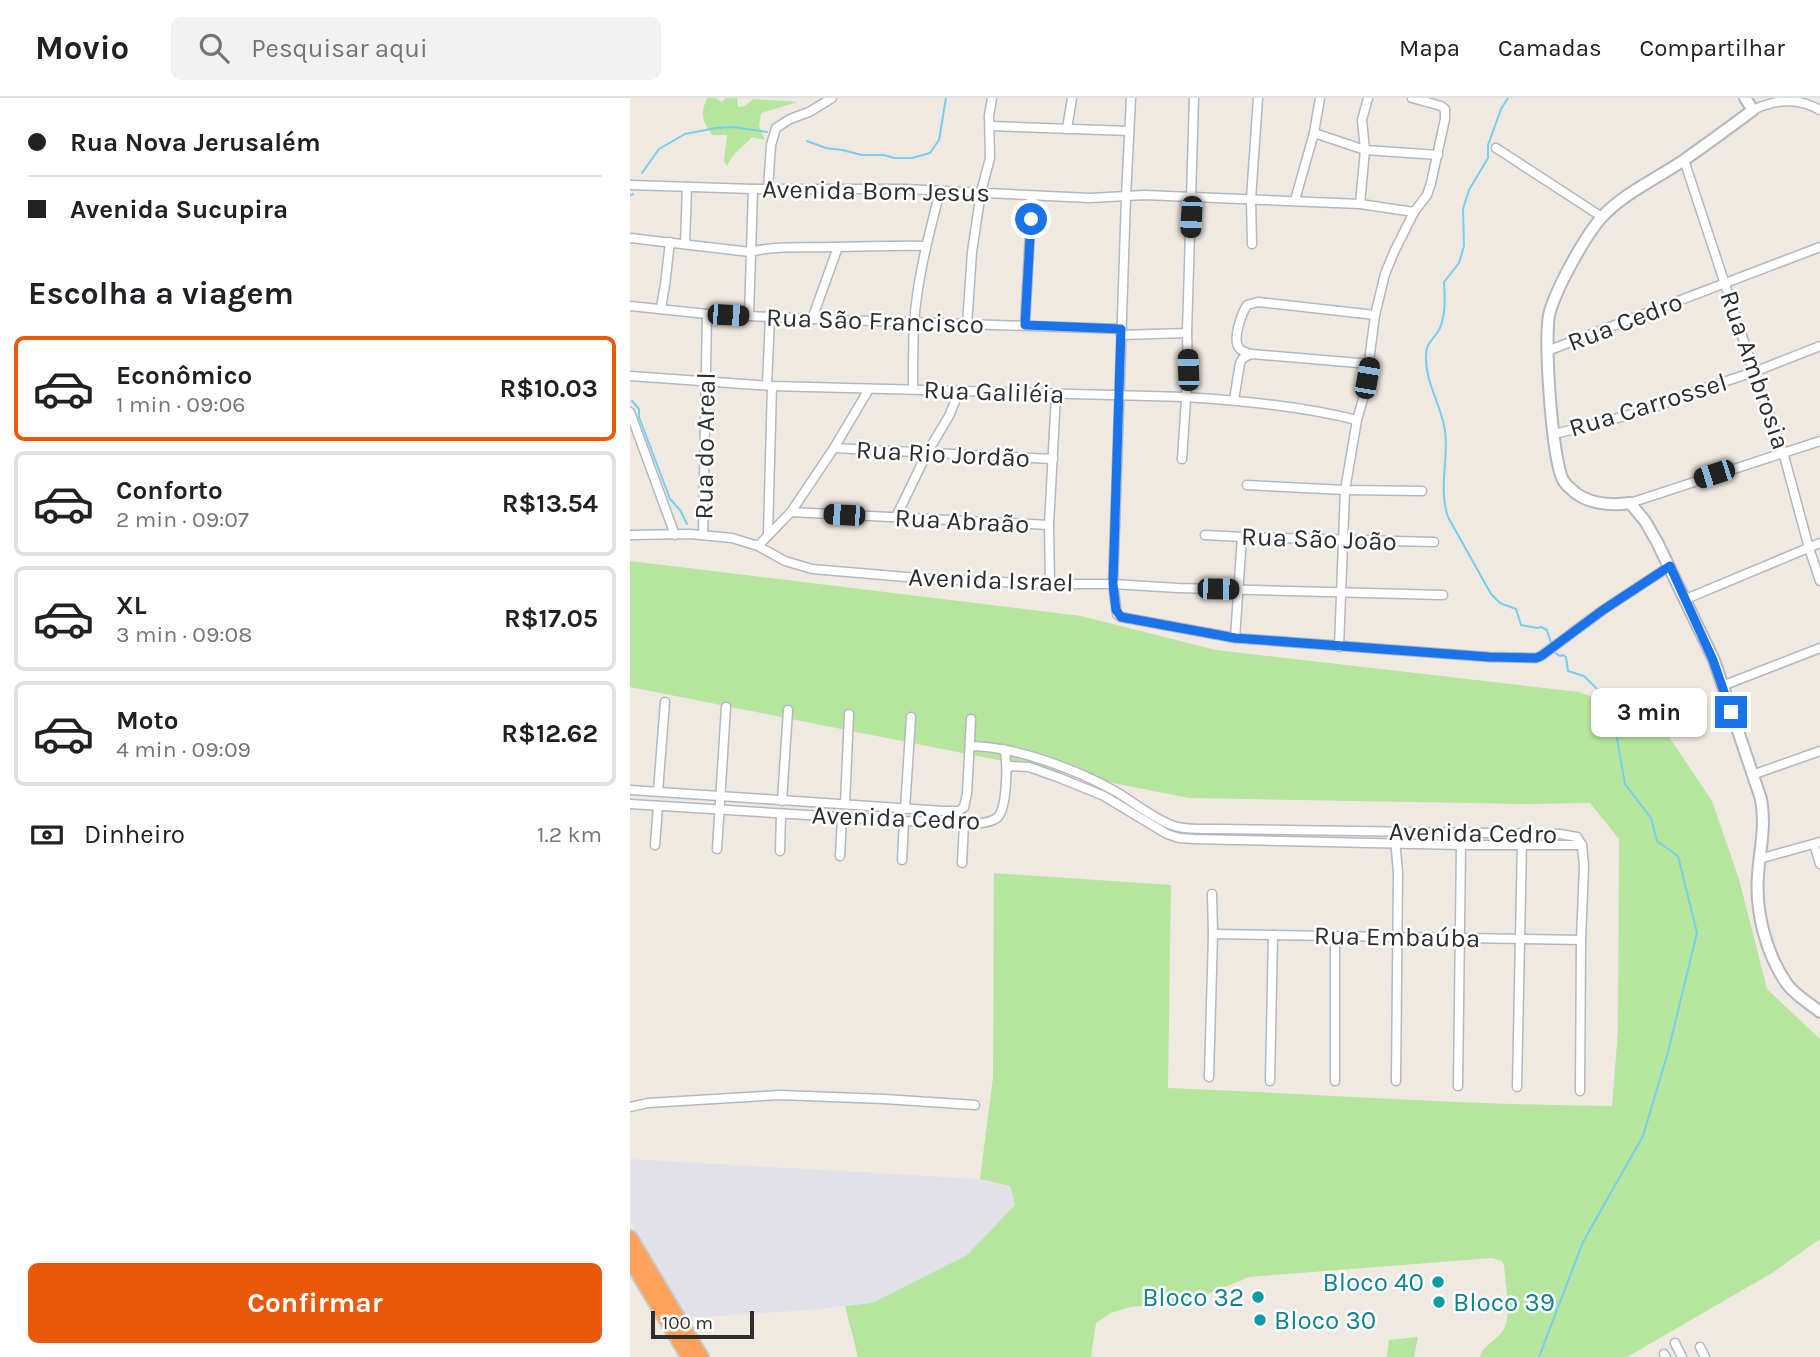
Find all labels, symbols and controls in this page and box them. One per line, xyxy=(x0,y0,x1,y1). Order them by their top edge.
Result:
search box xyxy=(171,17,661,80)
text: Movio xyxy=(35,29,129,67)
icon: search xyxy=(195,29,233,67)
text: Pesquisar aqui xyxy=(251,33,428,64)
text: Mapa xyxy=(1399,34,1460,62)
text: Camadas xyxy=(1498,34,1602,62)
text: Compartilhar xyxy=(1640,34,1785,62)
text: Rua Nova Jerusalém xyxy=(70,127,321,158)
street label: Avenida Bom Jesus xyxy=(762,174,990,208)
text: Avenida Sucupira xyxy=(70,194,288,225)
car xyxy=(1180,195,1203,239)
route start xyxy=(1015,203,1047,235)
text: Escolha a viagem xyxy=(28,275,294,312)
street label: Rua Cedro xyxy=(1563,286,1687,358)
street label: Rua Ambrosia xyxy=(1713,286,1797,454)
street label: Rua São Francisco xyxy=(765,302,985,340)
car xyxy=(707,303,750,327)
car xyxy=(1177,349,1200,391)
car xyxy=(1354,355,1381,401)
icon: car xyxy=(32,357,95,420)
text: Econômico xyxy=(116,360,252,391)
street label: Rua Carrossel xyxy=(1565,366,1731,444)
street label: Rua do Areal xyxy=(688,372,722,520)
text: R$10.03 xyxy=(499,373,598,404)
street label: Rua Galiléia xyxy=(923,374,1065,410)
text: 1 min · 09:06 xyxy=(116,391,245,418)
street label: Rua Rio Jordão xyxy=(855,434,1031,474)
car xyxy=(1691,458,1738,490)
icon: car xyxy=(32,472,95,535)
text: Conforto xyxy=(116,475,223,506)
text: R$13.54 xyxy=(502,488,598,519)
street label: Rua Abraão xyxy=(894,502,1030,540)
car xyxy=(823,503,866,527)
text: 2 min · 09:07 xyxy=(116,506,249,533)
street label: Rua São João xyxy=(1241,521,1397,557)
street label: Avenida Israel xyxy=(908,562,1074,598)
car xyxy=(1197,578,1240,600)
icon: car xyxy=(32,587,95,650)
text: XL xyxy=(116,590,147,621)
text: R$17.05 xyxy=(504,603,598,634)
text: 3 min · 09:08 xyxy=(116,621,252,648)
callout: 3 min xyxy=(1591,688,1706,736)
route end xyxy=(1715,696,1747,728)
text: 3 min xyxy=(1617,699,1681,726)
icon: car xyxy=(32,702,95,765)
text: Moto xyxy=(116,705,178,736)
text: R$12.62 xyxy=(501,718,598,749)
text: 4 min · 09:09 xyxy=(116,736,251,763)
street label: Avenida Cedro xyxy=(811,800,981,836)
icon: cash xyxy=(28,816,66,854)
street label: Avenida Cedro xyxy=(1389,816,1557,850)
text: Dinheiro xyxy=(84,819,185,850)
text: 1.2 km xyxy=(537,821,602,848)
street label: Rua Embaúba xyxy=(1314,920,1480,954)
button: Confirmar xyxy=(28,1263,602,1343)
place label: Bloco 40 xyxy=(1323,1267,1424,1298)
marker: Bloco 40 xyxy=(1430,1274,1446,1290)
place label: Bloco 32 xyxy=(1142,1282,1244,1313)
place label: Bloco 39 xyxy=(1453,1287,1555,1318)
marker: Bloco 32 xyxy=(1250,1289,1266,1305)
marker: Bloco 39 xyxy=(1431,1294,1447,1310)
place label: Bloco 30 xyxy=(1274,1305,1376,1336)
scale bar xyxy=(651,1308,754,1340)
text: 100 m xyxy=(662,1312,713,1334)
marker: Bloco 30 xyxy=(1252,1312,1268,1328)

